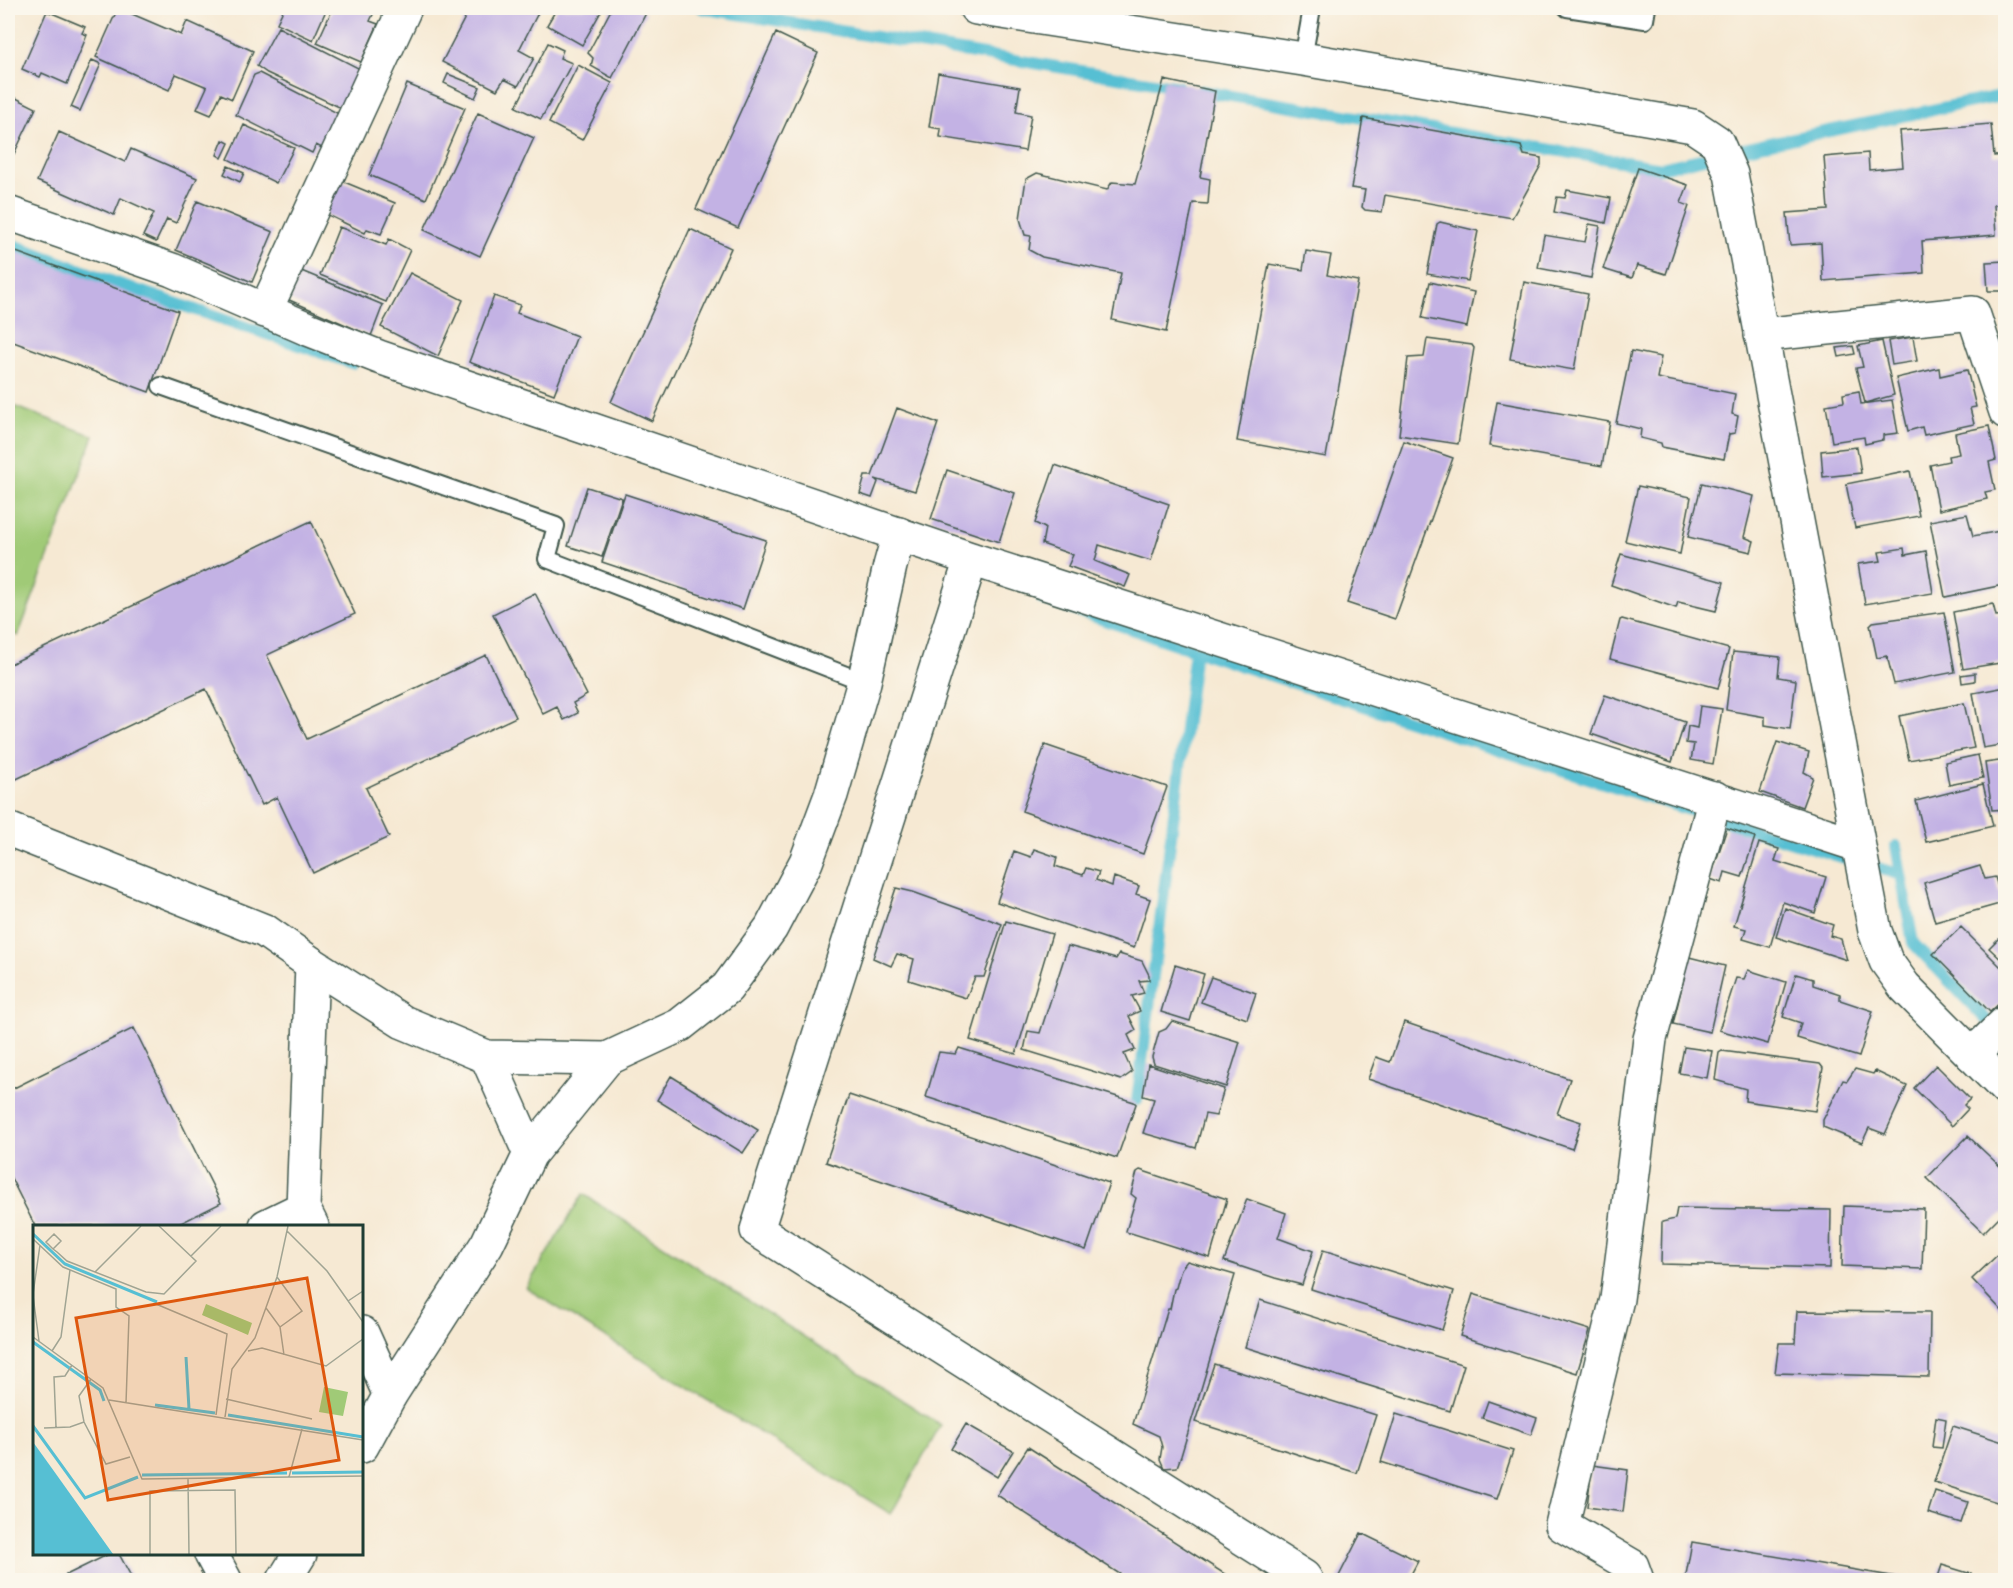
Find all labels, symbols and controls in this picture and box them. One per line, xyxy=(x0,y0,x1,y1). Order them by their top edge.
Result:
inset map xyxy=(33,1225,363,1555)

